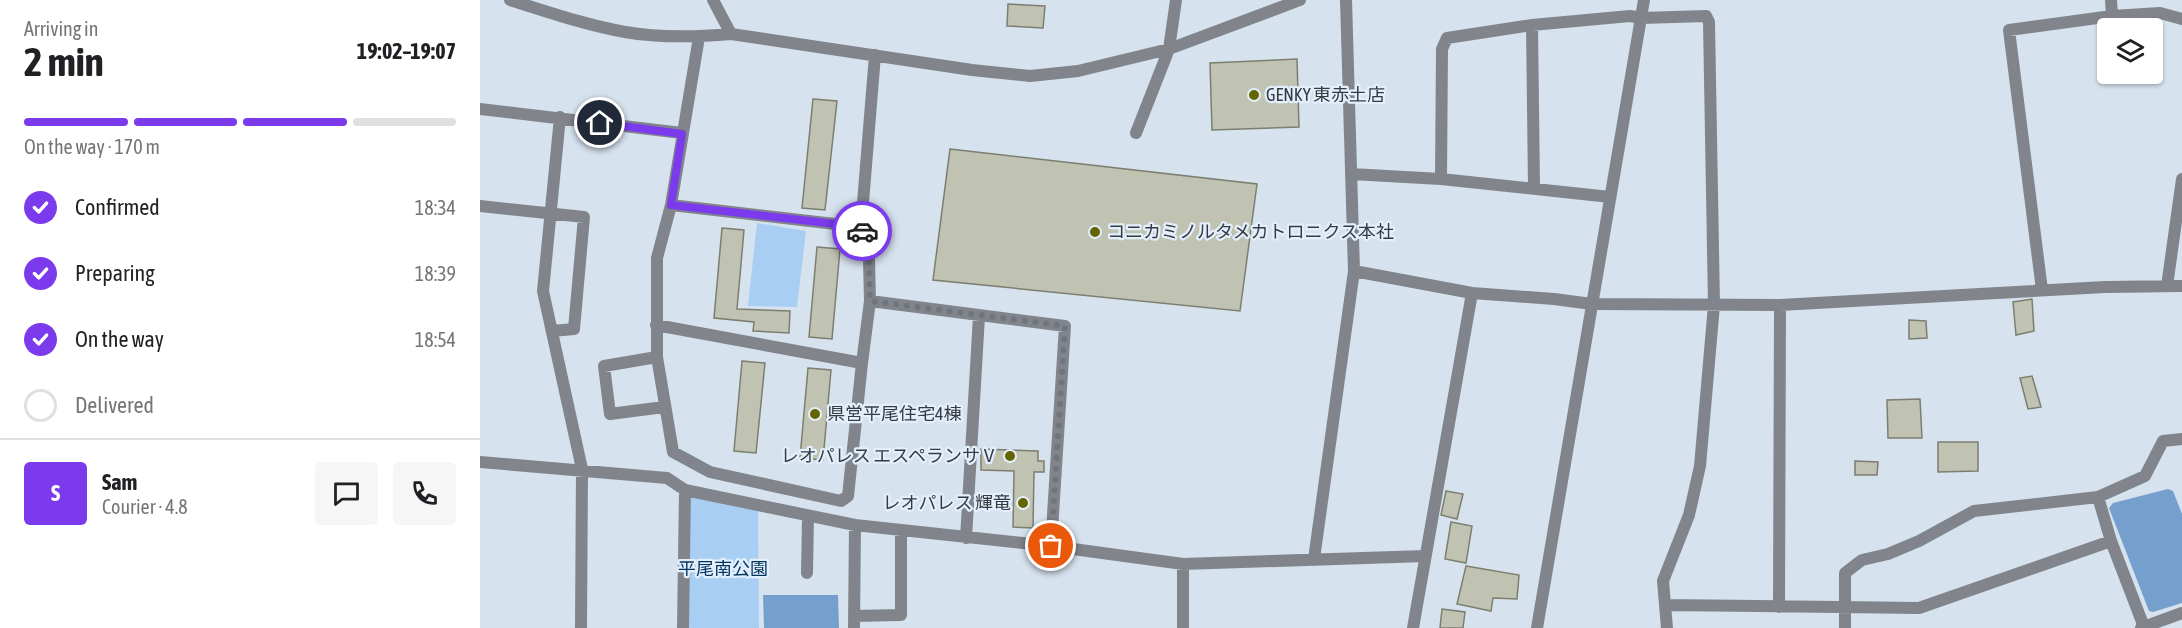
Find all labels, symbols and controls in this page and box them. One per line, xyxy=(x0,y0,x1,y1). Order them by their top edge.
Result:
text: Arriving in xyxy=(24,17,98,40)
map controls xyxy=(2097,18,2163,84)
button: layers xyxy=(2097,18,2163,84)
text: 19:02–19:07 xyxy=(357,38,456,64)
text: 2 min xyxy=(24,40,104,84)
place label: GENKY 東赤土店 xyxy=(1266,84,1385,105)
marker: GENKY 東赤土店 xyxy=(1247,88,1261,102)
pin xyxy=(574,97,625,148)
icon: home xyxy=(583,106,616,139)
text: On the way · 170 m xyxy=(24,135,160,158)
icon: check xyxy=(24,191,57,224)
text: Confirmed xyxy=(75,194,160,220)
text: 18:34 xyxy=(415,196,456,219)
courier xyxy=(832,201,892,261)
icon: car xyxy=(846,215,879,248)
place label: コニカミノルタメカトロニクス本社 xyxy=(1107,221,1394,242)
marker: コニカミノルタメカトロニクス本社 xyxy=(1088,225,1102,239)
icon: check xyxy=(24,257,57,290)
text: Preparing xyxy=(75,260,155,286)
text: 18:39 xyxy=(415,262,456,285)
icon: check xyxy=(24,323,57,356)
text: On the way xyxy=(75,326,164,352)
text: 18:54 xyxy=(415,328,456,351)
text: Delivered xyxy=(75,392,154,418)
place label: 県営平尾住宅4棟 xyxy=(827,403,961,424)
marker: 県営平尾住宅4棟 xyxy=(808,407,822,421)
place label: レオパレス エスペランサⅤ xyxy=(781,445,998,466)
marker: レオパレス エスペランサⅤ xyxy=(1003,449,1017,463)
button: chat xyxy=(315,462,378,525)
button: phone xyxy=(393,462,456,525)
text: Sam xyxy=(102,469,137,495)
text: S xyxy=(51,480,60,506)
place label: レオパレス 輝竜 xyxy=(883,492,1011,513)
text: Courier · 4.8 xyxy=(102,495,188,518)
marker: レオパレス 輝竜 xyxy=(1016,496,1030,510)
pin xyxy=(1025,520,1076,571)
icon: bag xyxy=(1034,529,1067,562)
park label: 平尾南公園 xyxy=(678,558,768,579)

